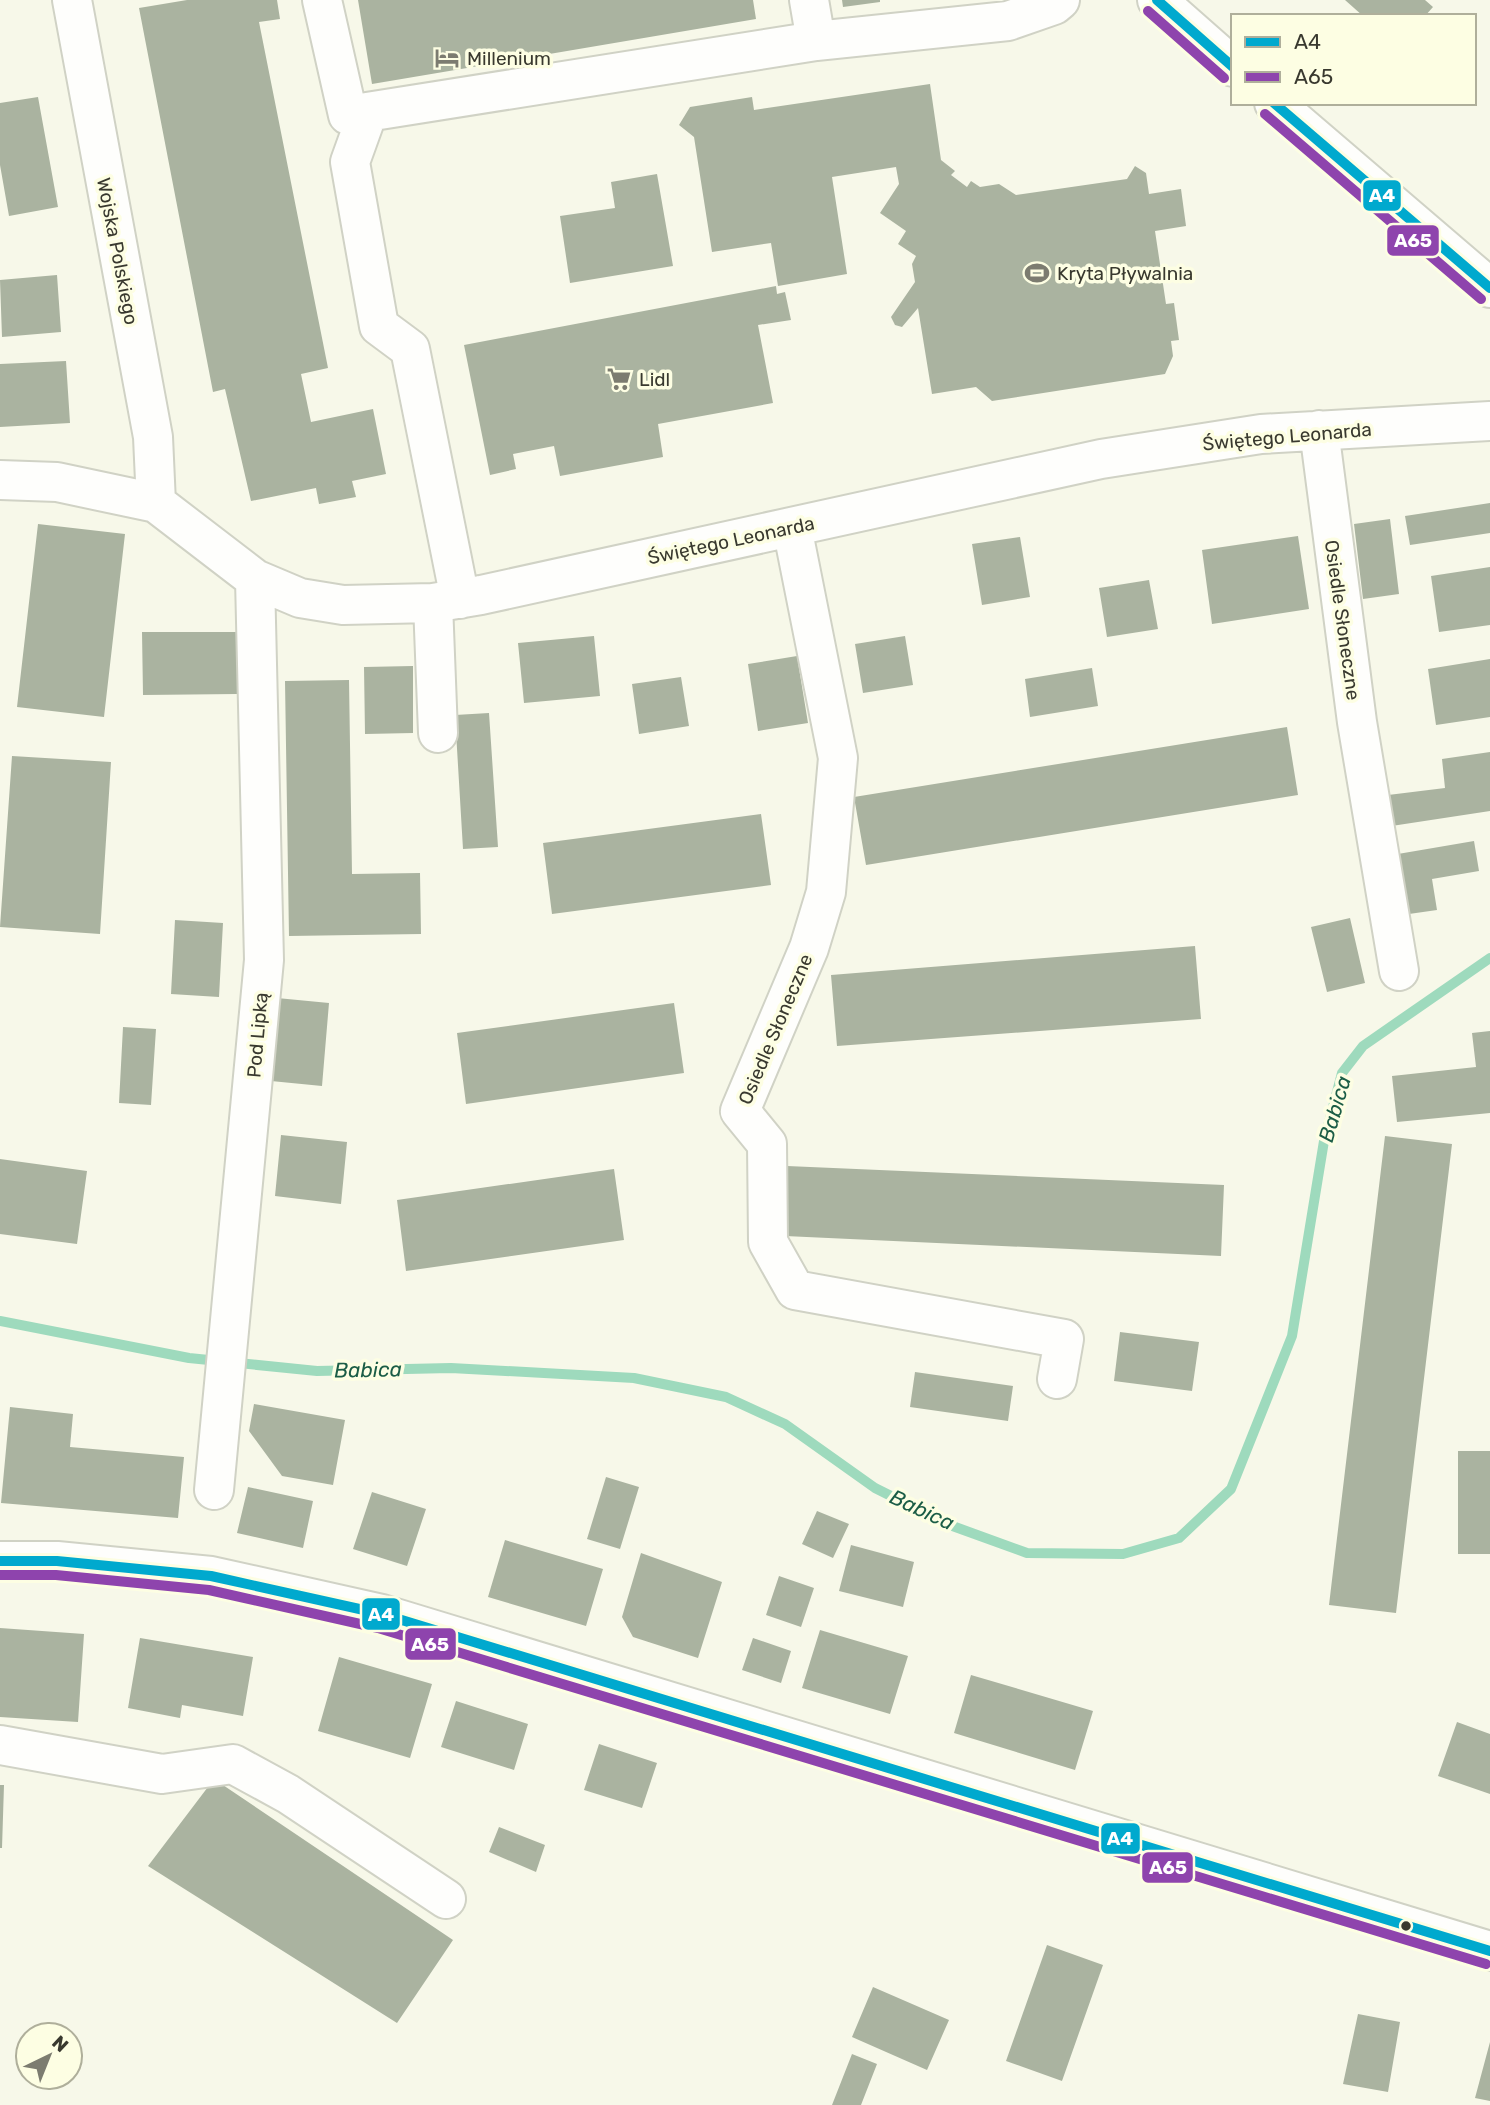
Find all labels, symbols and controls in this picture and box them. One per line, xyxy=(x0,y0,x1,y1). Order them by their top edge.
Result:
legend xyxy=(1231,14,1476,105)
text: A4 xyxy=(1294,29,1321,54)
hotel icon: Millenium xyxy=(433,44,461,72)
place label: Millenium xyxy=(467,47,551,70)
text: A65 xyxy=(1294,64,1333,89)
street label: Wojska Polskiego xyxy=(92,175,143,327)
line badge: A4 xyxy=(1362,179,1402,212)
text: A4 xyxy=(1369,184,1395,207)
line badge: A65 xyxy=(1386,224,1440,257)
text: A65 xyxy=(1394,229,1432,252)
sports icon: Kryta Pływalnia xyxy=(1023,259,1051,287)
place label: Kryta Pływalnia xyxy=(1057,262,1193,285)
supermarket icon: Lidl xyxy=(605,365,633,393)
place label: Lidl xyxy=(639,368,670,391)
street label: Świętego Leonarda xyxy=(1201,418,1373,455)
street label: Świętego Leonarda xyxy=(646,512,817,569)
street label: Osiedle Słoneczne xyxy=(1320,539,1365,702)
street label: Osiedle Słoneczne xyxy=(733,950,818,1108)
street label: Pod Lipką xyxy=(242,991,273,1079)
water label: Babica xyxy=(1313,1073,1356,1145)
water label: Babica xyxy=(334,1356,402,1383)
water label: Babica xyxy=(886,1484,958,1535)
line badge: A4 xyxy=(361,1597,401,1631)
text: A4 xyxy=(368,1603,394,1626)
line badge: A65 xyxy=(404,1627,457,1661)
text: A65 xyxy=(411,1633,449,1656)
line badge: A4 xyxy=(1100,1822,1141,1855)
text: A4 xyxy=(1107,1827,1133,1850)
line badge: A65 xyxy=(1141,1851,1194,1884)
text: A65 xyxy=(1149,1856,1187,1879)
unlabelled marker xyxy=(1399,1919,1413,1933)
north arrow xyxy=(14,2021,84,2091)
text: N xyxy=(47,2031,73,2057)

